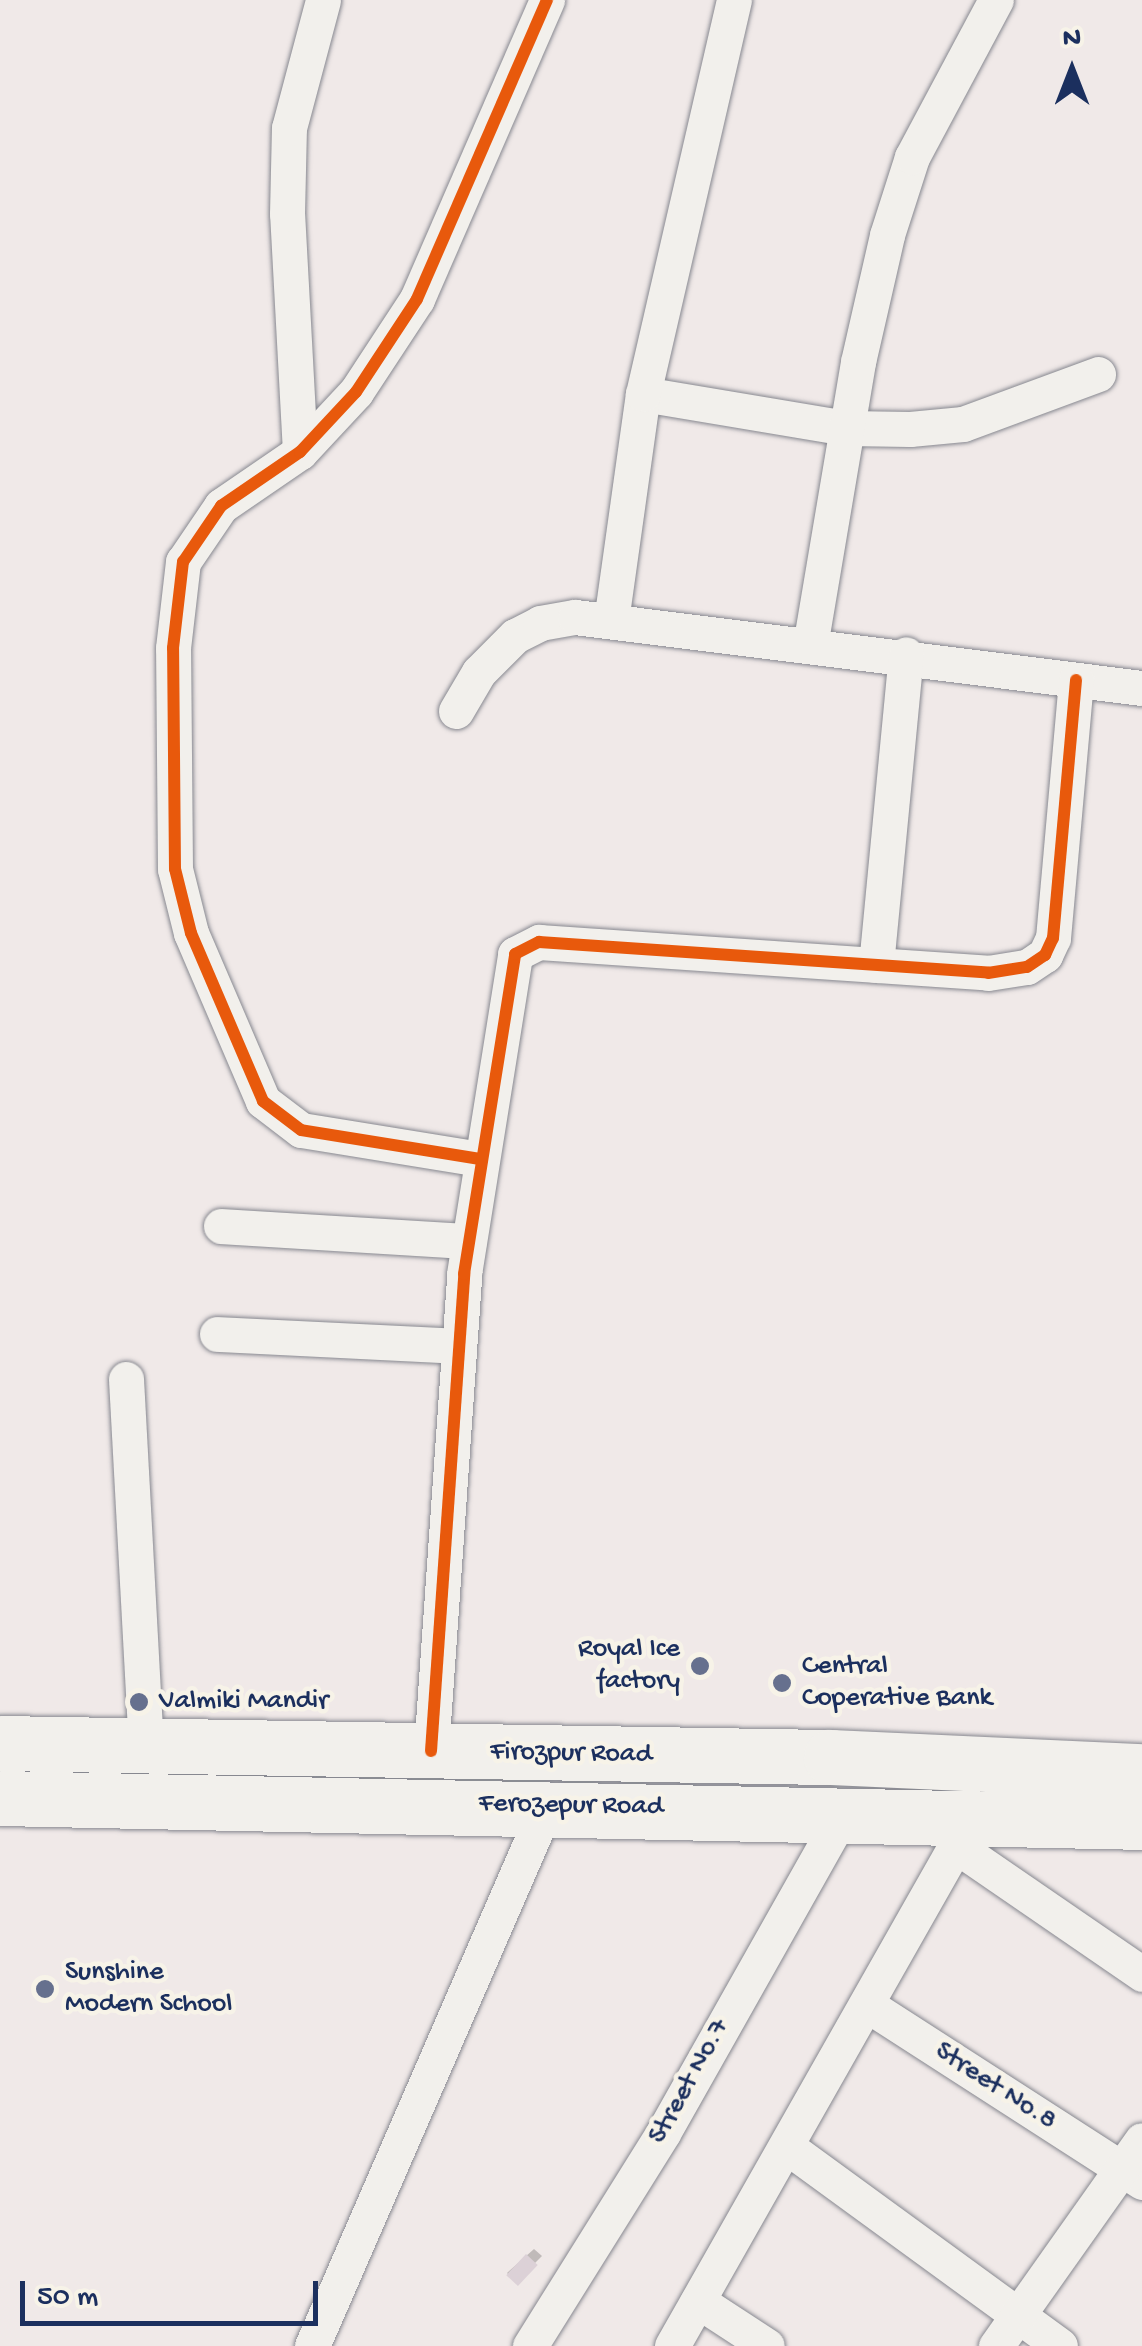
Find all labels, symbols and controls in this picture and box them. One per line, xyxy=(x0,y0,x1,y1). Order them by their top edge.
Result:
north arrow xyxy=(1022,20,1122,120)
text: N xyxy=(1063,23,1081,56)
place label: Royal Ice factory xyxy=(578,1633,680,1699)
place label: Central Coperative Bank xyxy=(802,1650,992,1716)
marker: Royal Ice factory xyxy=(689,1655,711,1677)
marker: Central Coperative Bank xyxy=(771,1672,793,1694)
place label: Valmiki Mandir xyxy=(159,1685,328,1719)
marker: Valmiki Mandir xyxy=(128,1691,150,1713)
street label: Firozpur Road xyxy=(490,1736,652,1772)
street label: Ferozepur Road xyxy=(478,1788,664,1824)
place label: Sunshine Modern School xyxy=(65,1956,232,2022)
marker: Sunshine Modern School xyxy=(34,1978,56,2000)
street label: Street No.7 xyxy=(642,2014,738,2150)
street label: Street No.8 xyxy=(928,2035,1062,2139)
scale bar xyxy=(25,2261,322,2323)
text: 50 m xyxy=(37,2281,98,2316)

